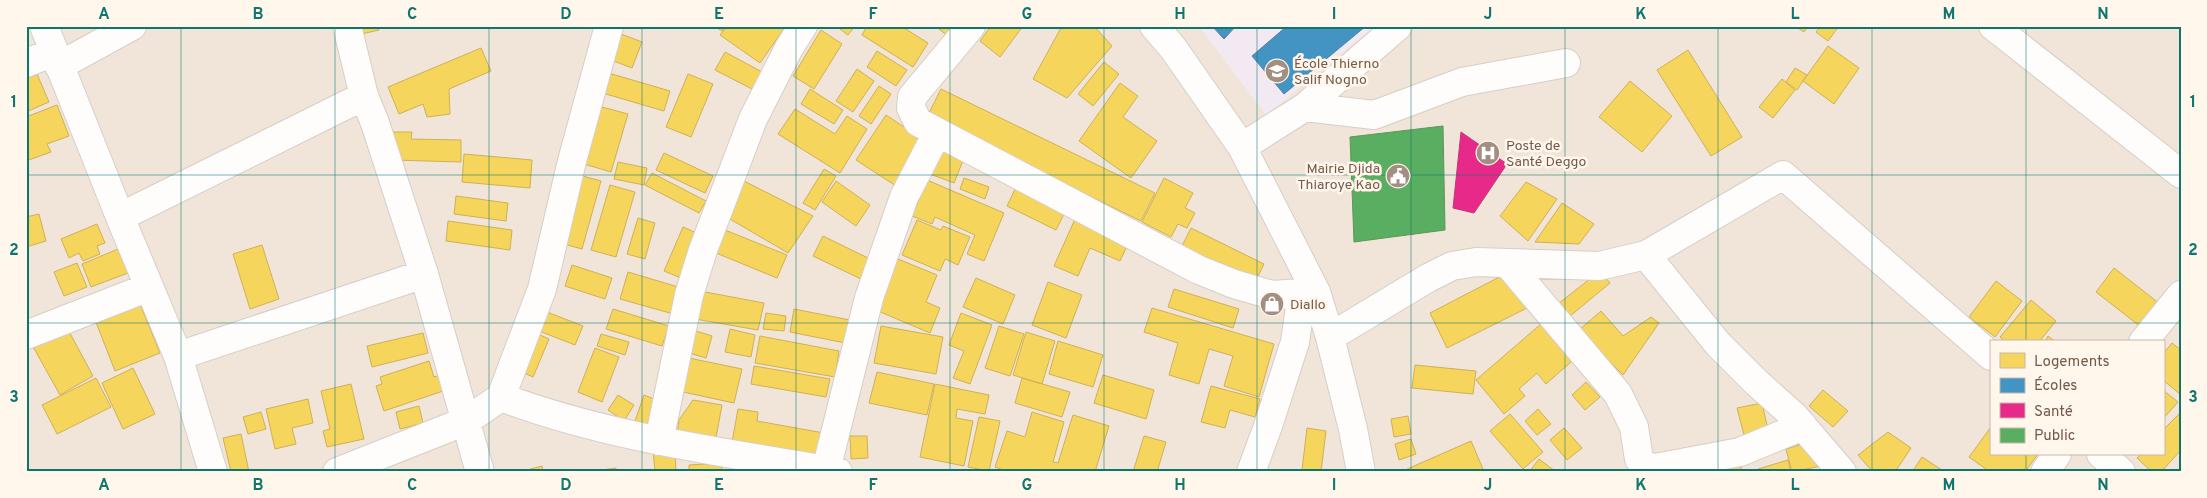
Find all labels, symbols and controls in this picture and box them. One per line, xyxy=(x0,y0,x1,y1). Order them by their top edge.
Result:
text: A xyxy=(98,5,110,25)
text: B xyxy=(252,5,264,25)
text: C xyxy=(407,5,417,25)
text: D xyxy=(560,5,572,25)
text: E xyxy=(714,5,724,25)
text: F xyxy=(868,5,878,25)
text: G xyxy=(1022,5,1032,25)
text: H xyxy=(1174,5,1186,25)
text: I xyxy=(1332,5,1336,25)
text: J xyxy=(1484,5,1492,25)
text: K xyxy=(1635,5,1647,25)
text: L xyxy=(1790,5,1800,25)
text: M xyxy=(1943,5,1955,25)
text: N xyxy=(2097,5,2109,25)
place label: École Thierno Salif Nogno xyxy=(1294,55,1379,89)
school or university icon: École Thierno Salif Nogno xyxy=(1264,58,1290,84)
text: 1 xyxy=(11,93,17,113)
text: 1 xyxy=(2190,93,2196,113)
place label: Poste de Santé Deggo xyxy=(1506,138,1586,171)
hospital icon: Poste de Santé Deggo xyxy=(1475,140,1501,166)
place label: Mairie Djida Thiaroye Kao xyxy=(1297,161,1380,194)
public building icon: Mairie Djida Thiaroye Kao xyxy=(1385,163,1411,189)
text: 2 xyxy=(9,241,19,261)
text: 2 xyxy=(2188,241,2198,261)
shop icon: Diallo xyxy=(1259,291,1285,317)
place label: Diallo xyxy=(1290,297,1326,314)
legend xyxy=(1990,340,2164,456)
text: Logements xyxy=(2034,353,2110,372)
text: Écoles xyxy=(2034,376,2077,396)
text: 3 xyxy=(9,388,19,408)
text: 3 xyxy=(2188,388,2198,408)
text: Santé xyxy=(2034,403,2073,422)
text: Public xyxy=(2034,427,2075,446)
text: A xyxy=(98,476,110,496)
text: B xyxy=(252,476,264,496)
text: C xyxy=(407,476,417,496)
text: D xyxy=(560,476,572,496)
text: E xyxy=(714,476,724,496)
text: F xyxy=(868,476,878,496)
text: G xyxy=(1022,476,1032,496)
text: H xyxy=(1174,476,1186,496)
text: I xyxy=(1332,476,1336,496)
text: J xyxy=(1484,476,1492,496)
text: K xyxy=(1635,476,1647,496)
text: L xyxy=(1790,476,1800,496)
text: M xyxy=(1943,476,1955,496)
text: N xyxy=(2097,476,2109,496)

